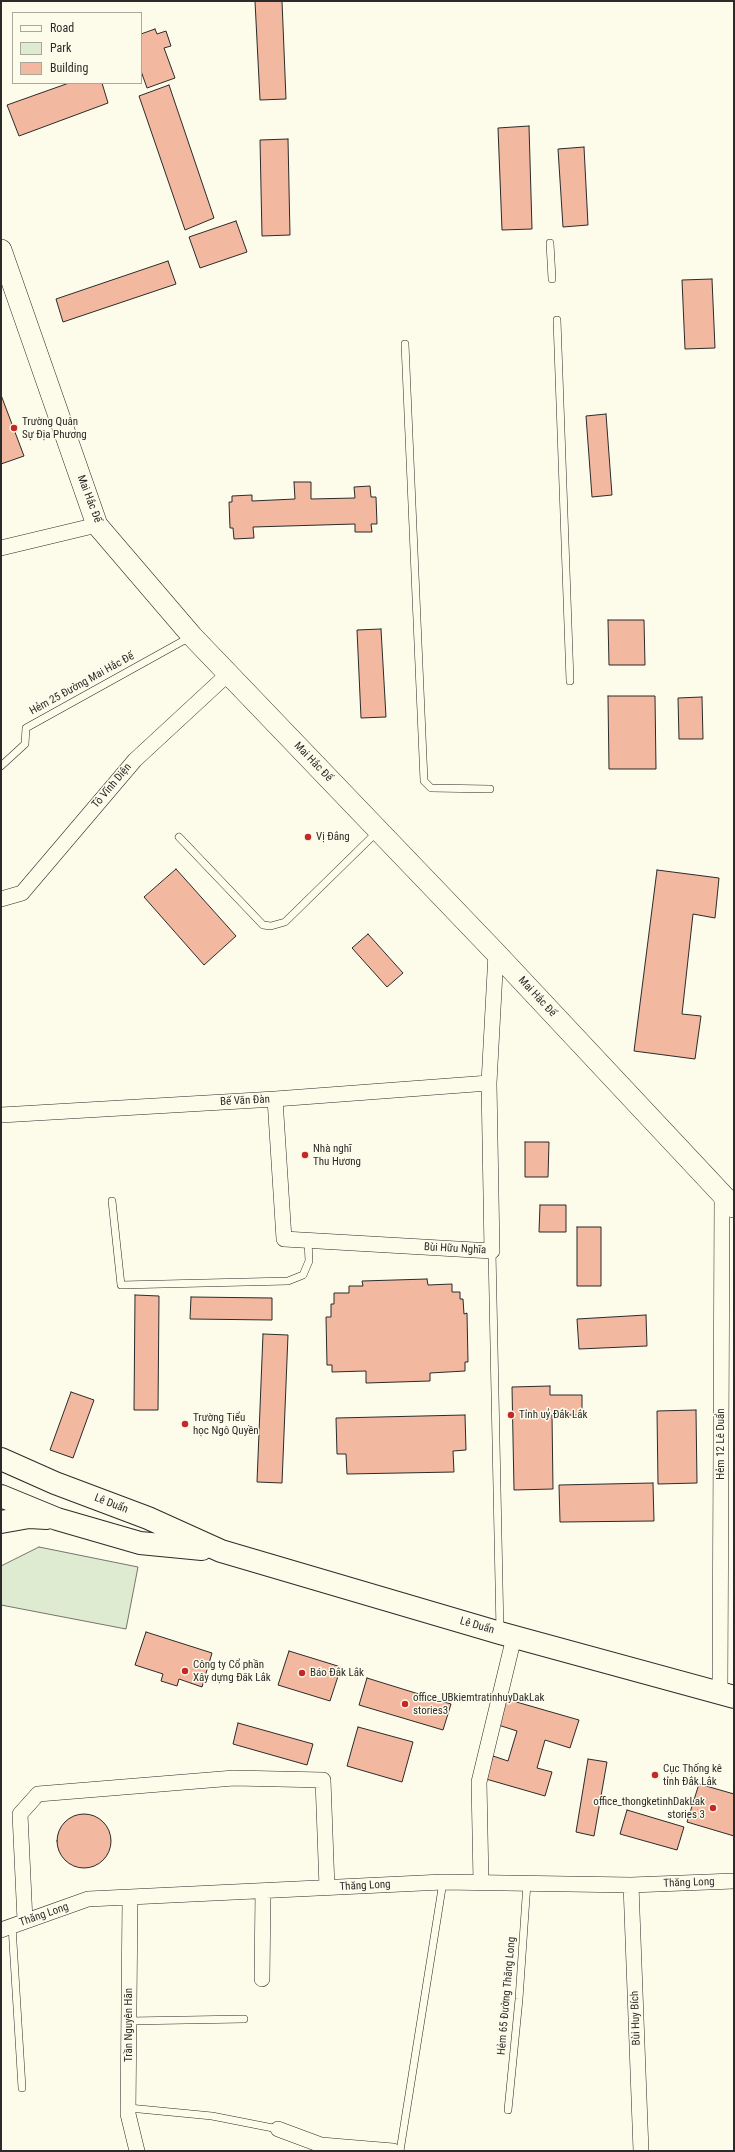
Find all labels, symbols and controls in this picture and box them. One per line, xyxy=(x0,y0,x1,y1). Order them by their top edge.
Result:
legend xyxy=(12,12,142,84)
text: Road xyxy=(50,21,74,35)
text: Park xyxy=(50,41,71,55)
text: Building xyxy=(50,61,88,75)
place label: Trường Quân Sự Địa Phương xyxy=(22,415,87,441)
marker: Trường Quân Sự Địa Phương xyxy=(9,423,19,433)
street label: Mai Hắc Đế xyxy=(74,473,104,525)
street label: Hẻm 25 Đường Mai Hắc Đế xyxy=(27,650,137,718)
street label: Mai Hắc Đế xyxy=(291,739,335,785)
street label: Tô Vĩnh Diện xyxy=(89,761,135,811)
place label: Vị Đắng xyxy=(316,830,350,844)
marker: Vị Đắng xyxy=(303,832,313,842)
street label: Mai Hắc Đế xyxy=(515,974,559,1020)
street label: Bế Văn Đàn xyxy=(220,1093,270,1109)
place label: Nhà nghĩ Thu Hương xyxy=(313,1142,361,1168)
marker: Nhà nghĩ Thu Hương xyxy=(300,1150,310,1160)
street label: Bùi Hữu Nghĩa xyxy=(423,1241,487,1257)
place label: Tỉnh uỷ Đắk Lắk xyxy=(519,1408,588,1422)
street label: Hẻm 12 Lê Duẩn xyxy=(714,1408,728,1480)
marker: Tỉnh uỷ Đắk Lắk xyxy=(506,1410,516,1420)
place label: Trường Tiểu học Ngô Quyền xyxy=(193,1411,259,1437)
marker: Trường Tiểu học Ngô Quyền xyxy=(180,1419,190,1429)
street label: Lê Duẩn xyxy=(92,1492,130,1516)
street label: Lê Duẩn xyxy=(458,1615,496,1637)
place label: Công ty Cổ phần Xây dựng Đăk Lắk xyxy=(193,1658,271,1684)
marker: Công ty Cổ phần Xây dựng Đăk Lắk xyxy=(180,1666,190,1676)
place label: Báo Đắk Lắk xyxy=(310,1666,364,1680)
marker: Báo Đắk Lắk xyxy=(297,1668,307,1678)
place label: office_UBkiemtratinhuyDakLak stories3 xyxy=(413,1691,544,1717)
marker: office_UBkiemtratinhuyDakLak stories3 xyxy=(400,1699,410,1709)
place label: Cục Thống kê tỉnh Đắk Lắk xyxy=(663,1762,722,1788)
marker: Cục Thống kê tỉnh Đắk Lắk xyxy=(650,1770,660,1780)
place label: office_thongketinhDakLak stories 3 xyxy=(593,1795,705,1821)
marker: office_thongketinhDakLak stories 3 xyxy=(708,1803,718,1813)
street label: Thăng Long xyxy=(663,1876,715,1890)
street label: Thăng Long xyxy=(339,1878,391,1894)
street label: Thăng Long xyxy=(18,1900,70,1930)
street label: Hẻm 65 Đường Thăng Long xyxy=(495,1936,519,2056)
street label: Trần Nguyên Hãn xyxy=(122,1988,136,2062)
street label: Bùi Huy Bích xyxy=(628,1990,644,2046)

